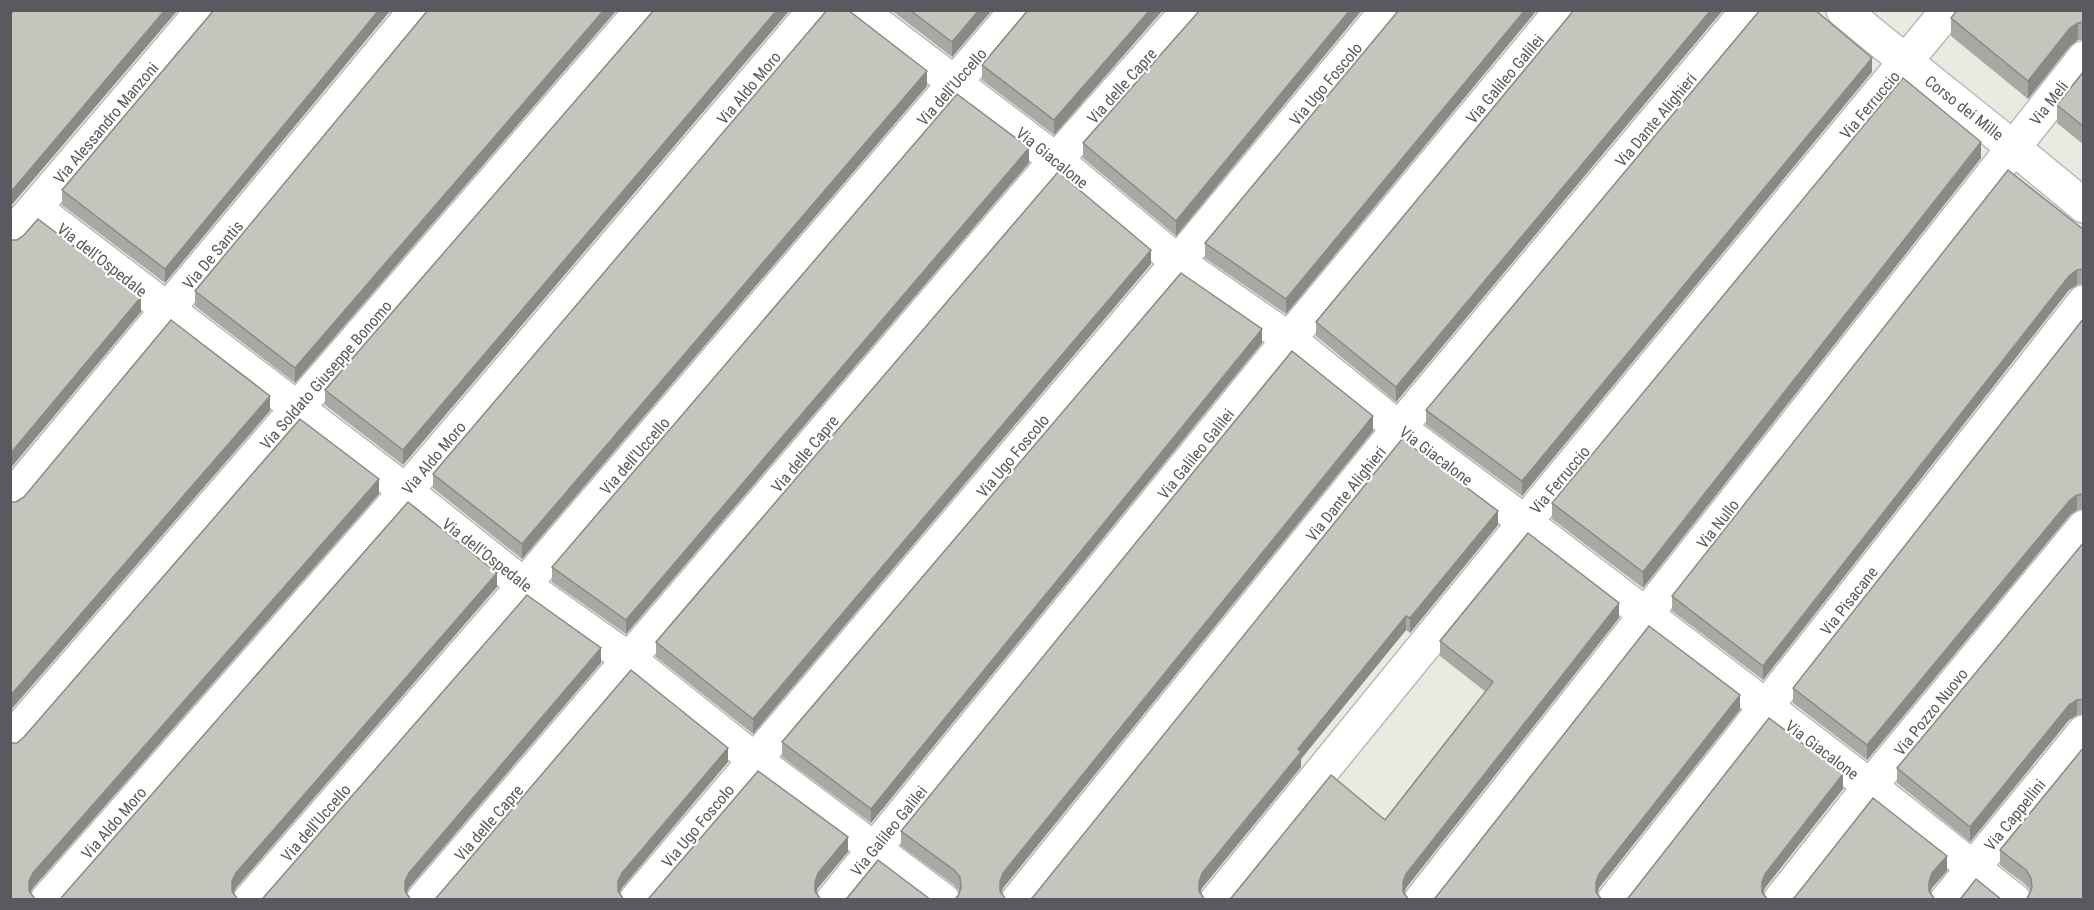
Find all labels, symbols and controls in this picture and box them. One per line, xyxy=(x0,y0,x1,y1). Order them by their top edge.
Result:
street label: Via Galileo Galilei xyxy=(1462,31,1548,127)
street label: Via Ugo Foscolo xyxy=(1286,39,1366,129)
street label: Via dell'Uccello xyxy=(913,44,991,130)
street label: Via delle Capre xyxy=(1083,44,1161,128)
street label: Via Aldo Moro xyxy=(713,48,785,128)
street label: Via Alessandro Manzoni xyxy=(50,58,162,188)
street label: Via Ferruccio xyxy=(1836,67,1904,143)
street label: Via Dante Alighieri xyxy=(1611,69,1701,171)
street label: Corso dei Mille xyxy=(1921,71,2007,145)
street label: Via Meli xyxy=(2026,77,2072,129)
street label: Via Giacalone xyxy=(1012,123,1092,193)
street label: Via De Santis xyxy=(179,217,247,293)
street label: Via dell'Ospedale xyxy=(53,219,151,301)
street label: Via Soldato Giuseppe Bonomo xyxy=(256,297,396,453)
street label: Via Galileo Galilei xyxy=(1154,405,1238,503)
street label: Via Ugo Foscolo xyxy=(973,411,1053,501)
street label: Via delle Capre xyxy=(767,412,843,496)
street label: Via dell'Uccello xyxy=(596,413,674,499)
street label: Via Aldo Moro xyxy=(398,418,470,498)
street label: Via Giacalone xyxy=(1396,422,1476,490)
street label: Via Ferruccio xyxy=(1526,442,1594,518)
street label: Via Dante Alighieri xyxy=(1302,443,1390,545)
street label: Via Nullo xyxy=(1693,496,1743,552)
street label: Via dell'Ospedale xyxy=(438,514,536,596)
street label: Via Pisacane xyxy=(1816,563,1882,639)
street label: Via Pozzo Nuovo xyxy=(1890,665,1972,759)
street label: Via Giacalone xyxy=(1782,716,1862,784)
street label: Via Cappellini xyxy=(1980,775,2050,855)
street label: Via dell'Uccello xyxy=(277,780,355,866)
street label: Via delle Capre xyxy=(451,781,527,865)
street label: Via Ugo Foscolo xyxy=(658,781,738,871)
street label: Via Galileo Galilei xyxy=(847,782,931,880)
street label: Via Aldo Moro xyxy=(78,783,150,863)

